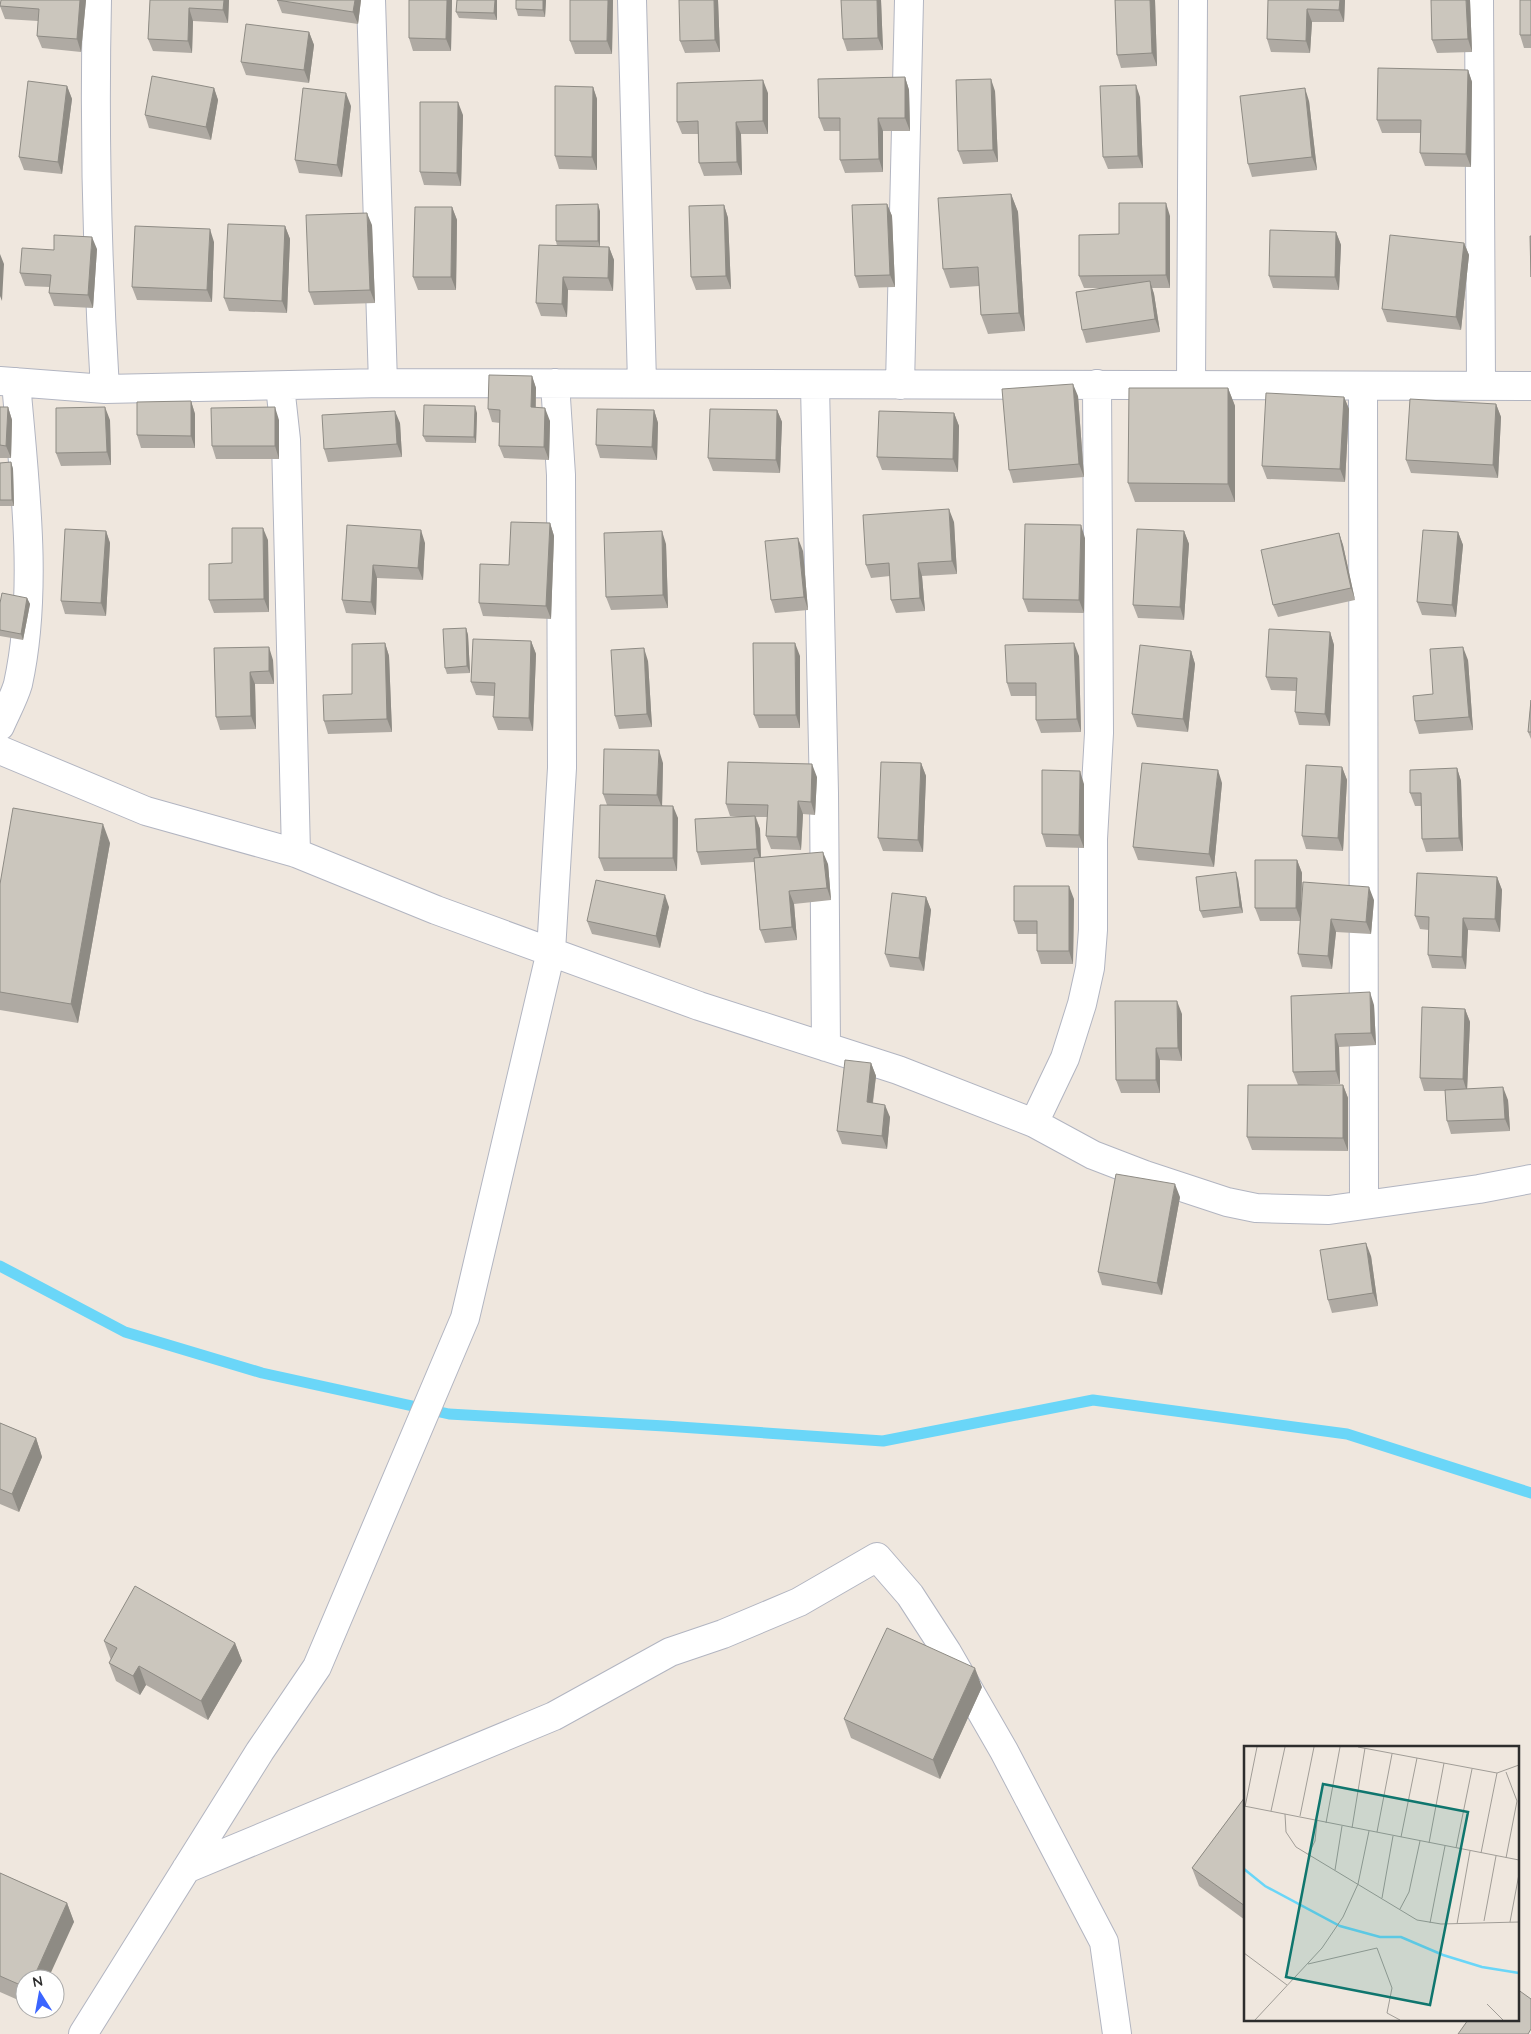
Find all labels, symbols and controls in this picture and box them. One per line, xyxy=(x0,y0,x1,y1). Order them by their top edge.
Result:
inset map xyxy=(1244,1746,1518,2022)
north arrow xyxy=(15,1969,65,2019)
text: N xyxy=(31,1971,44,1991)

